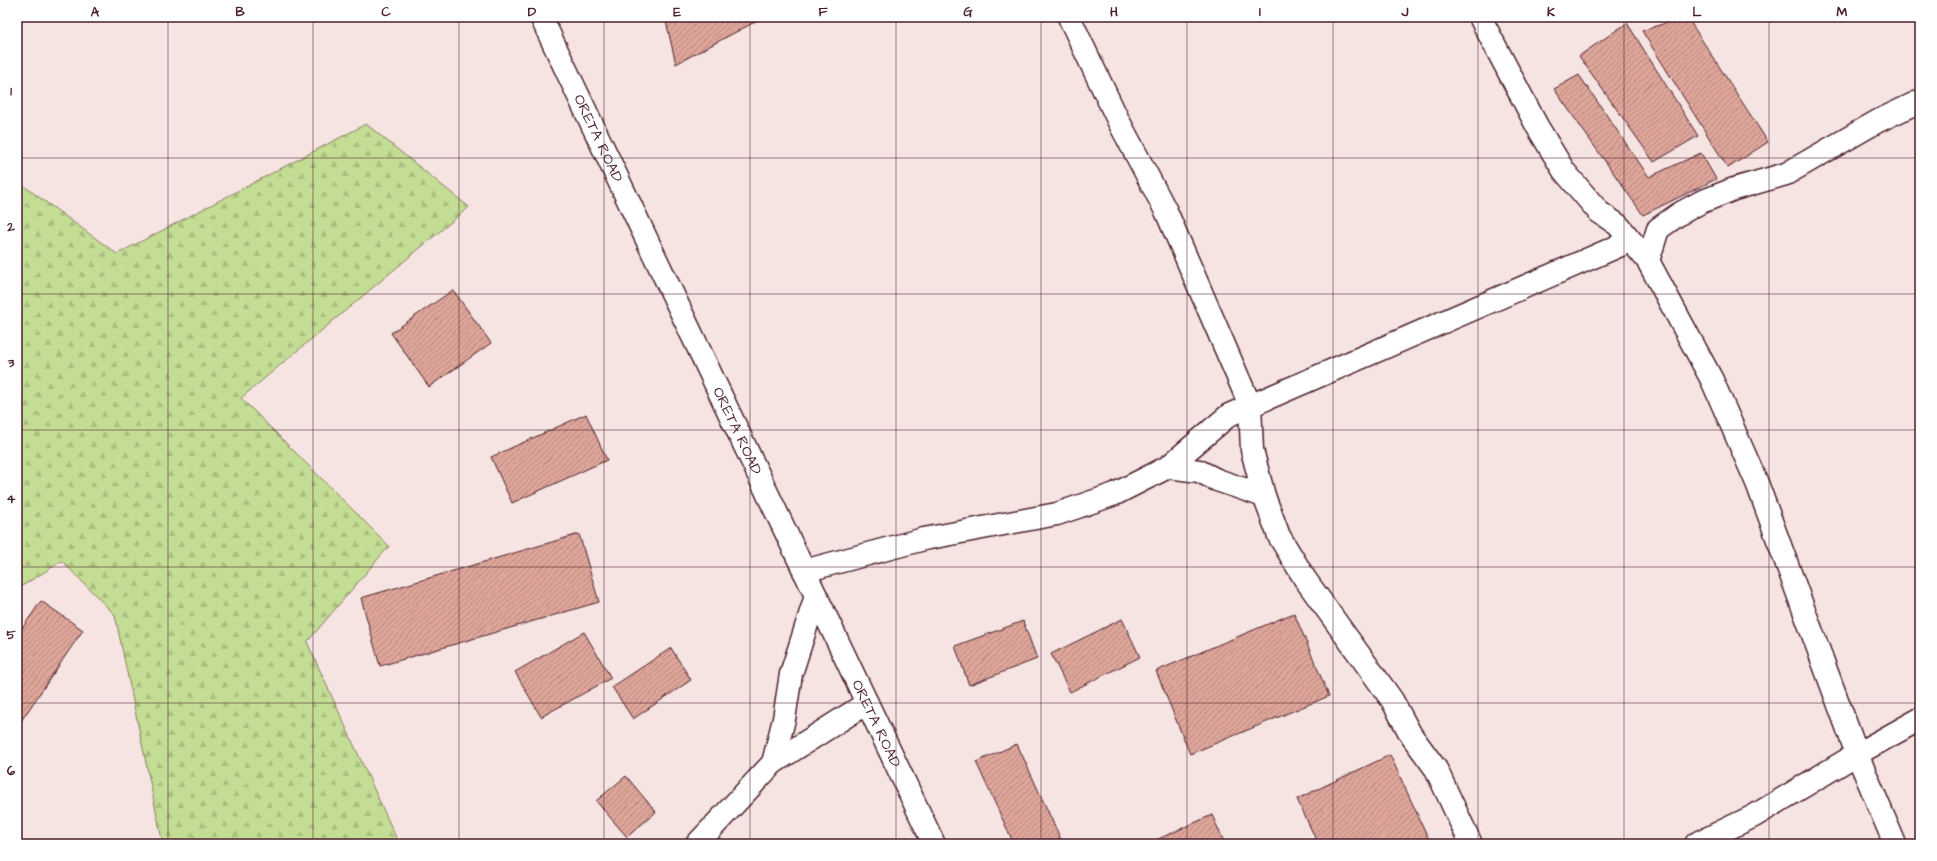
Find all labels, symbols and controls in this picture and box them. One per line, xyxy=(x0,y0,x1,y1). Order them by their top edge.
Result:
text: A xyxy=(91,3,100,21)
text: B xyxy=(235,3,245,21)
text: C xyxy=(381,3,391,21)
text: D xyxy=(528,3,537,21)
text: E xyxy=(673,3,681,21)
text: F xyxy=(818,3,828,21)
text: G xyxy=(963,3,973,21)
text: H xyxy=(1110,3,1118,21)
text: I xyxy=(1259,3,1261,21)
text: J xyxy=(1401,3,1409,21)
text: K xyxy=(1547,3,1555,21)
text: L xyxy=(1692,3,1702,21)
text: M xyxy=(1837,3,1848,21)
text: 1 xyxy=(10,82,12,100)
street label: ORETA ROAD xyxy=(568,91,628,186)
text: 2 xyxy=(6,218,15,236)
text: 3 xyxy=(7,354,15,372)
street label: ORETA ROAD xyxy=(707,384,767,478)
text: 4 xyxy=(7,490,16,508)
text: 5 xyxy=(6,626,16,644)
street label: ORETA ROAD xyxy=(846,676,906,771)
text: 6 xyxy=(7,762,16,780)

